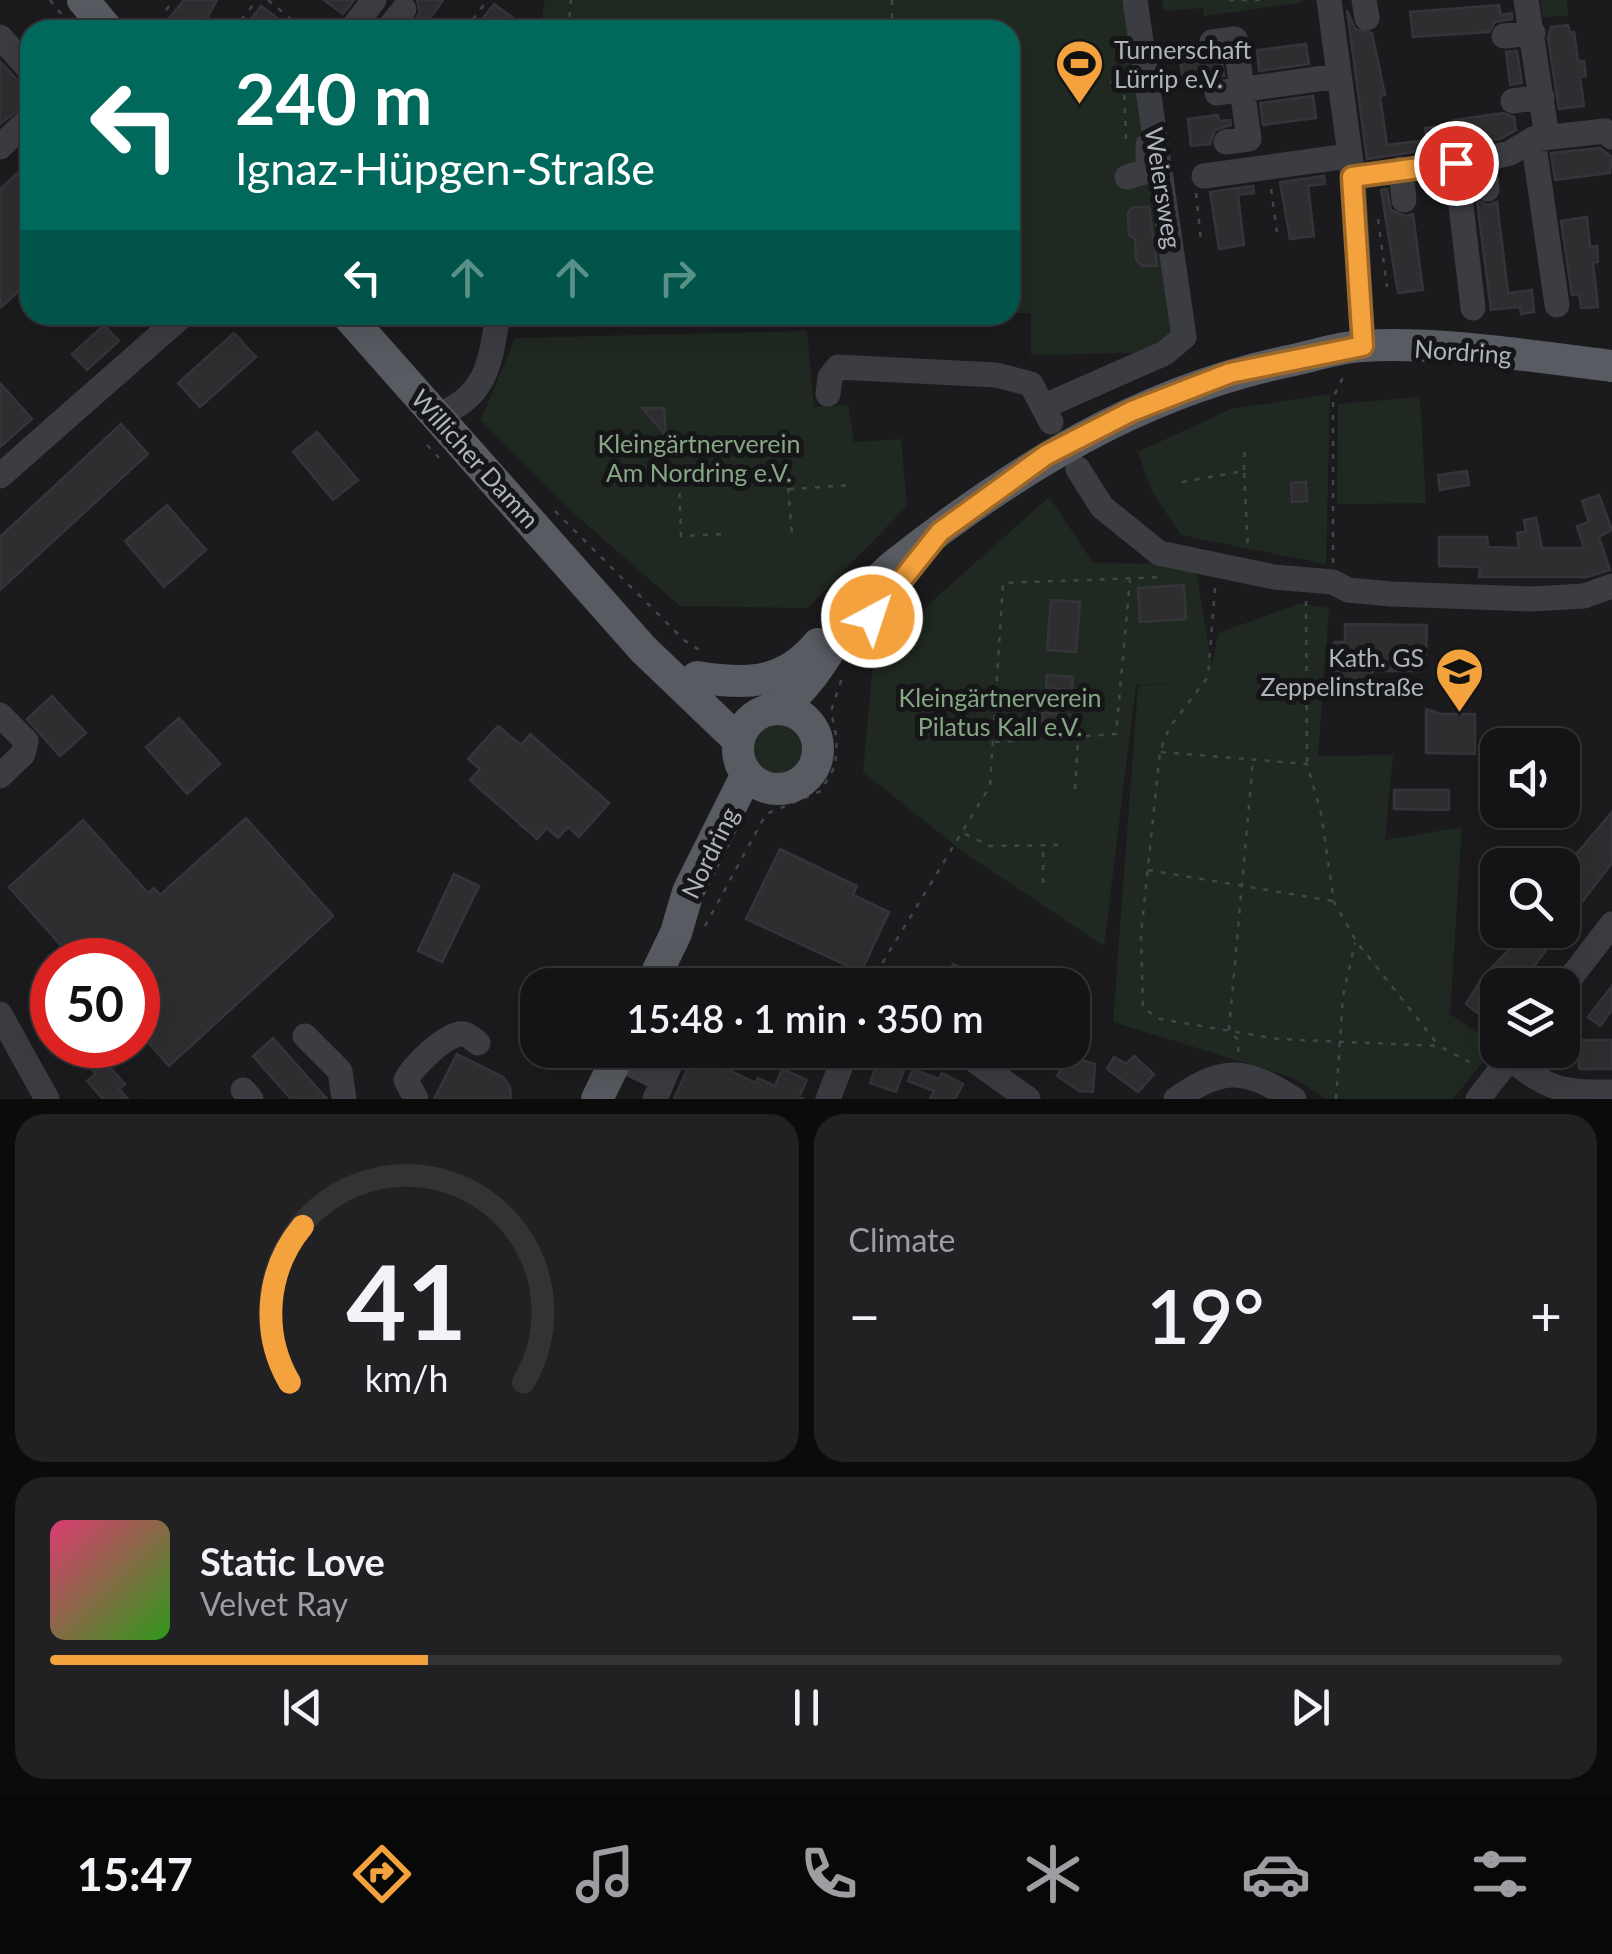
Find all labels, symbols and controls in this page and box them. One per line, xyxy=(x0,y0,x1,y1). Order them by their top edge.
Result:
place label: Turnerschaft Lürrip e.V. xyxy=(1114,34,1251,93)
sports icon: Turnerschaft Lürrip e.V. xyxy=(1053,38,1105,106)
text: 240 m xyxy=(235,56,432,140)
icon: left xyxy=(70,60,200,190)
pin xyxy=(1414,121,1499,206)
street label: Weiersweg xyxy=(1140,125,1188,251)
icon: arrive xyxy=(1429,136,1484,191)
text: Ignaz-Hüpgen-Straße xyxy=(235,141,655,195)
icon: left xyxy=(335,250,390,305)
icon: ahead xyxy=(440,250,495,305)
icon: ahead xyxy=(545,250,600,305)
icon: right xyxy=(650,250,705,305)
street label: Nordring xyxy=(1413,333,1513,369)
street label: Willicher Damm xyxy=(406,383,546,534)
park label: Kleingärtnerverein Am Nordring e.V. xyxy=(598,428,800,487)
position arrow xyxy=(820,565,924,669)
place label: Kath. GS Zeppelinstraße xyxy=(1260,642,1424,701)
school or university icon: Kath. GS Zeppelinstraße xyxy=(1433,646,1485,714)
park label: Kleingärtnerverein Pilatus Kall e.V. xyxy=(899,682,1101,741)
map controls xyxy=(1480,728,1580,1068)
button: sound xyxy=(1480,728,1580,828)
street label: Nordring xyxy=(674,802,744,903)
button: search xyxy=(1480,848,1580,948)
speed limit sign: 50 xyxy=(30,938,160,1068)
button: layers xyxy=(1480,968,1580,1068)
text: 15:48 · 1 min · 350 m xyxy=(627,995,983,1041)
text: Climate xyxy=(849,1220,955,1259)
text: 41 xyxy=(346,1237,467,1362)
text: 19° xyxy=(1146,1270,1264,1360)
text: − xyxy=(849,1282,880,1348)
text: + xyxy=(1530,1282,1562,1348)
text: km/h xyxy=(365,1357,449,1400)
text: Static Love xyxy=(200,1538,385,1584)
text: Velvet Ray xyxy=(200,1584,348,1623)
icon: previous xyxy=(275,1680,330,1735)
icon: pause xyxy=(779,1680,834,1735)
icon: next xyxy=(1283,1680,1338,1735)
icon: directions xyxy=(347,1839,417,1909)
icon: music xyxy=(570,1839,640,1909)
icon: phone xyxy=(794,1839,864,1909)
icon: climate xyxy=(1018,1839,1088,1909)
icon: car xyxy=(1241,1839,1311,1909)
icon: filters xyxy=(1465,1839,1535,1909)
text: 15:47 xyxy=(77,1847,193,1901)

